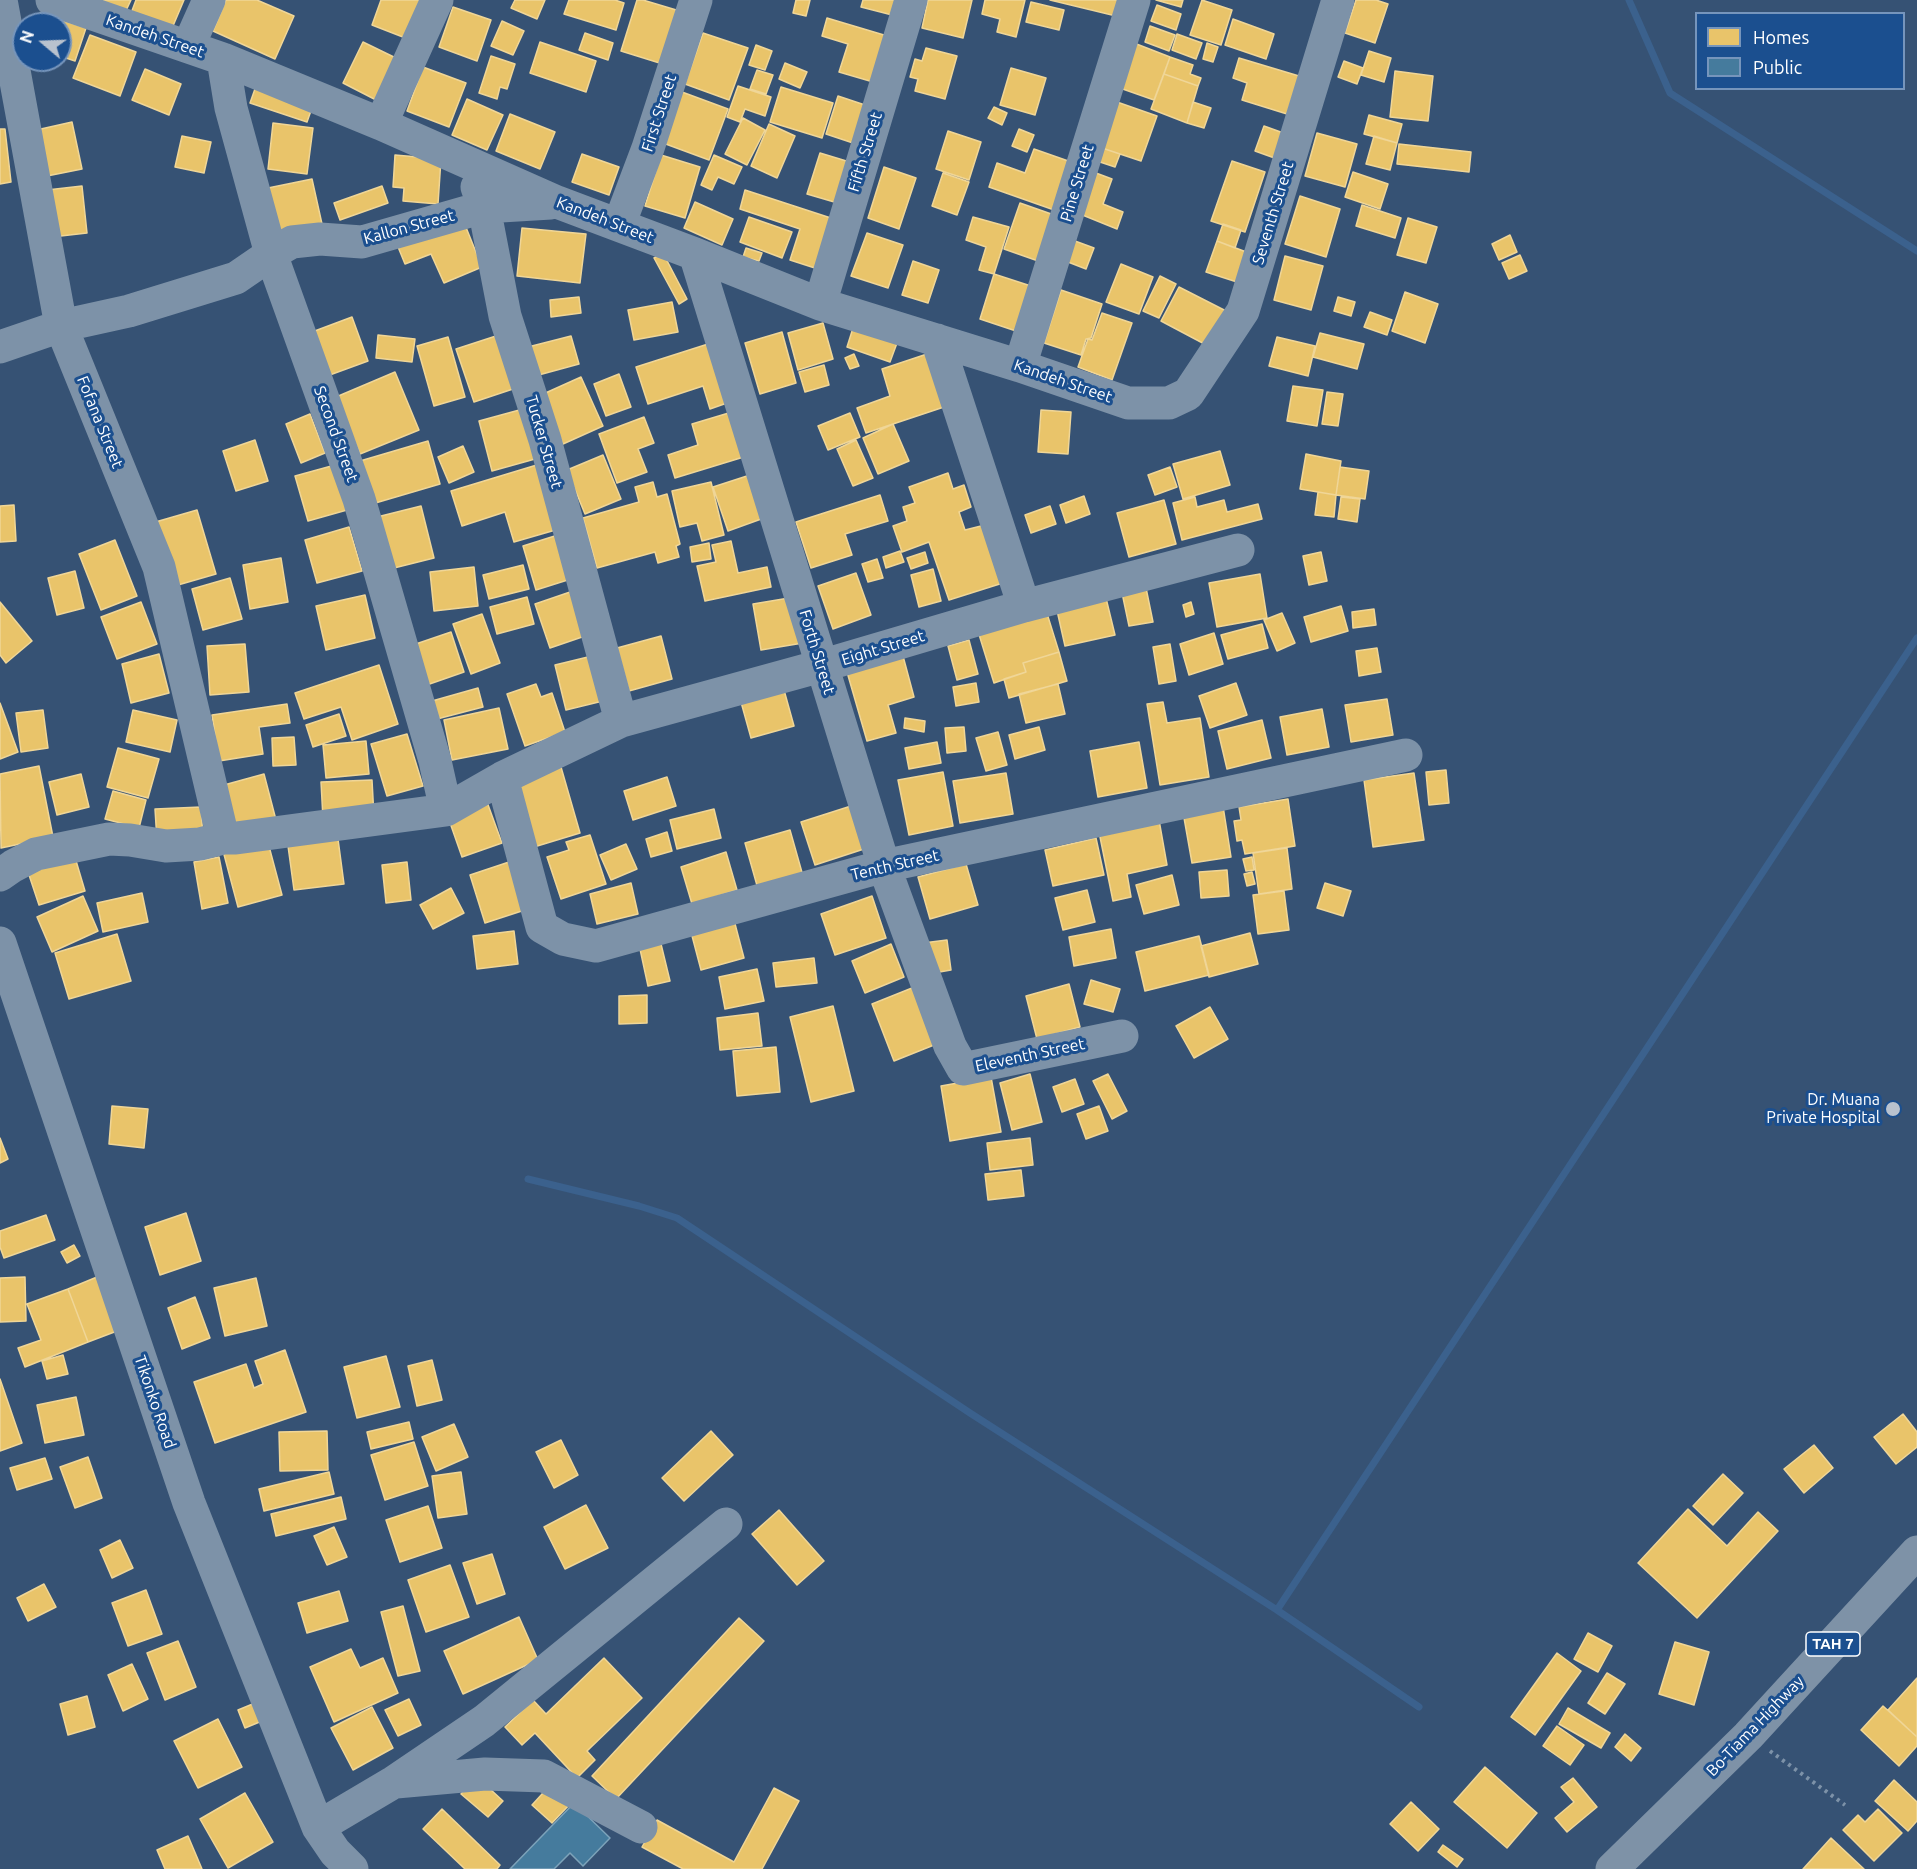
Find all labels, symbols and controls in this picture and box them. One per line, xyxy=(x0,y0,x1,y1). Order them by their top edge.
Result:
street label: Kandeh Street xyxy=(103,10,207,62)
north arrow xyxy=(12,12,72,72)
legend xyxy=(1695,12,1905,90)
text: Homes xyxy=(1753,27,1809,47)
text: N xyxy=(16,28,37,45)
text: Public xyxy=(1753,57,1802,77)
street label: First Street xyxy=(638,72,680,154)
street label: Fifth Street xyxy=(844,110,886,194)
street label: Pine Street xyxy=(1056,142,1098,224)
street label: Seventh Street xyxy=(1248,159,1298,267)
street label: Kandeh Street xyxy=(554,193,656,247)
street label: Kallon Street xyxy=(362,206,456,248)
street label: Kandeh Street xyxy=(1011,355,1115,407)
street label: Fofana Street xyxy=(73,373,127,471)
street label: Second Street xyxy=(310,383,362,485)
street label: Tucker Street xyxy=(522,393,566,491)
street label: Forth Street xyxy=(795,607,839,697)
street label: Eight Street xyxy=(839,626,927,670)
street label: Tenth Street xyxy=(849,846,941,884)
street label: Eleventh Street xyxy=(973,1034,1087,1076)
place label: Dr. Muana Private Hospital xyxy=(1766,1090,1880,1128)
marker: Dr. Muana Private Hospital xyxy=(1884,1100,1902,1118)
street label: Tikonko Road xyxy=(130,1353,180,1451)
road number: TAH 7 xyxy=(1806,1632,1860,1656)
street label: Bo-Tiama Highway xyxy=(1702,1672,1808,1780)

